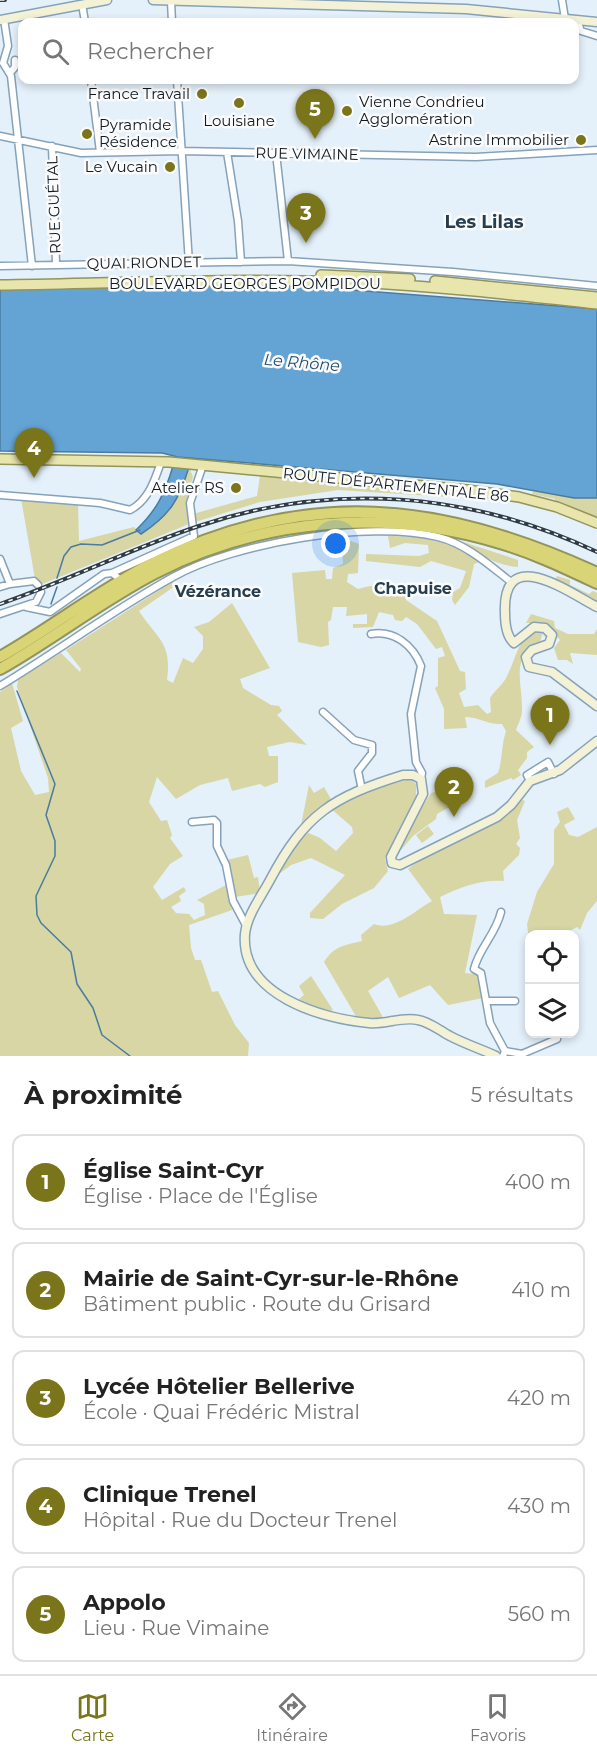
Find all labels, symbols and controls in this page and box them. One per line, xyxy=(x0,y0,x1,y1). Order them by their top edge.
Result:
search box xyxy=(18,18,579,84)
icon: search xyxy=(39,35,72,68)
text: Rechercher xyxy=(87,38,214,65)
place label: France Travail xyxy=(88,84,190,103)
marker: France Travail xyxy=(195,87,209,101)
pin: 5 xyxy=(296,90,334,139)
place label: Vienne Condrieu Agglomération xyxy=(359,92,485,128)
marker: Louisiane xyxy=(232,96,246,110)
marker: Vienne Condrieu Agglomération xyxy=(340,104,354,118)
place label: Louisiane xyxy=(203,111,275,130)
place label: Pyramide Résidence xyxy=(99,115,177,151)
marker: Pyramide Résidence xyxy=(80,127,94,141)
place label: Astrine Immobilier xyxy=(429,130,569,149)
marker: Astrine Immobilier xyxy=(574,133,588,147)
street label: RUE VIMAINE xyxy=(255,143,359,164)
street label: RUE GUÉTAL xyxy=(42,156,65,254)
place label: Le Vucain xyxy=(85,157,158,176)
marker: Le Vucain xyxy=(163,160,177,174)
pin: 3 xyxy=(286,194,326,243)
district label: Les Lilas xyxy=(444,211,524,233)
street label: QUAI RIONDET xyxy=(87,252,202,273)
street label: BOULEVARD GEORGES POMPIDOU xyxy=(109,274,381,293)
water label: Le Rhône xyxy=(263,350,341,375)
pin: 4 xyxy=(15,428,54,478)
street label: ROUTE DÉPARTEMENTALE 86 xyxy=(282,463,510,506)
place label: Atelier RS xyxy=(151,478,224,497)
marker: Atelier RS xyxy=(229,481,243,495)
your location xyxy=(321,529,350,558)
district label: Chapuise xyxy=(374,579,452,598)
district label: Vézérance xyxy=(174,582,261,601)
pin: 1 xyxy=(530,696,570,745)
pin: 2 xyxy=(434,768,474,817)
map controls xyxy=(525,930,579,1038)
button: locate xyxy=(525,930,579,984)
button: layers xyxy=(525,984,579,1038)
text: À proximité xyxy=(24,1079,183,1111)
text: 5 résultats xyxy=(471,1083,573,1107)
text: Église Saint-Cyr xyxy=(83,1157,264,1184)
text: 1 xyxy=(42,1170,49,1194)
text: 400 m xyxy=(505,1170,571,1194)
text: Église · Place de l'Église xyxy=(83,1184,318,1208)
text: Mairie de Saint-Cyr-sur-le-Rhône xyxy=(83,1265,459,1292)
text: 2 xyxy=(40,1278,51,1302)
text: 410 m xyxy=(511,1278,571,1302)
text: Bâtiment public · Route du Grisard xyxy=(83,1292,431,1316)
text: Lycée Hôtelier Bellerive xyxy=(83,1373,355,1400)
text: 3 xyxy=(40,1386,51,1410)
text: 420 m xyxy=(507,1386,571,1410)
text: École · Quai Frédéric Mistral xyxy=(83,1400,360,1424)
text: Clinique Trenel xyxy=(83,1481,257,1508)
text: 4 xyxy=(39,1494,52,1518)
text: 430 m xyxy=(507,1494,571,1518)
text: Hôpital · Rue du Docteur Trenel xyxy=(83,1508,397,1532)
text: Appolo xyxy=(83,1589,166,1616)
text: 5 xyxy=(40,1602,51,1626)
text: 560 m xyxy=(508,1602,571,1626)
text: Lieu · Rue Vimaine xyxy=(83,1616,269,1640)
tab: Carte xyxy=(71,1690,114,1745)
tab: Itinéraire xyxy=(256,1690,328,1745)
tab: Favoris xyxy=(470,1690,526,1745)

